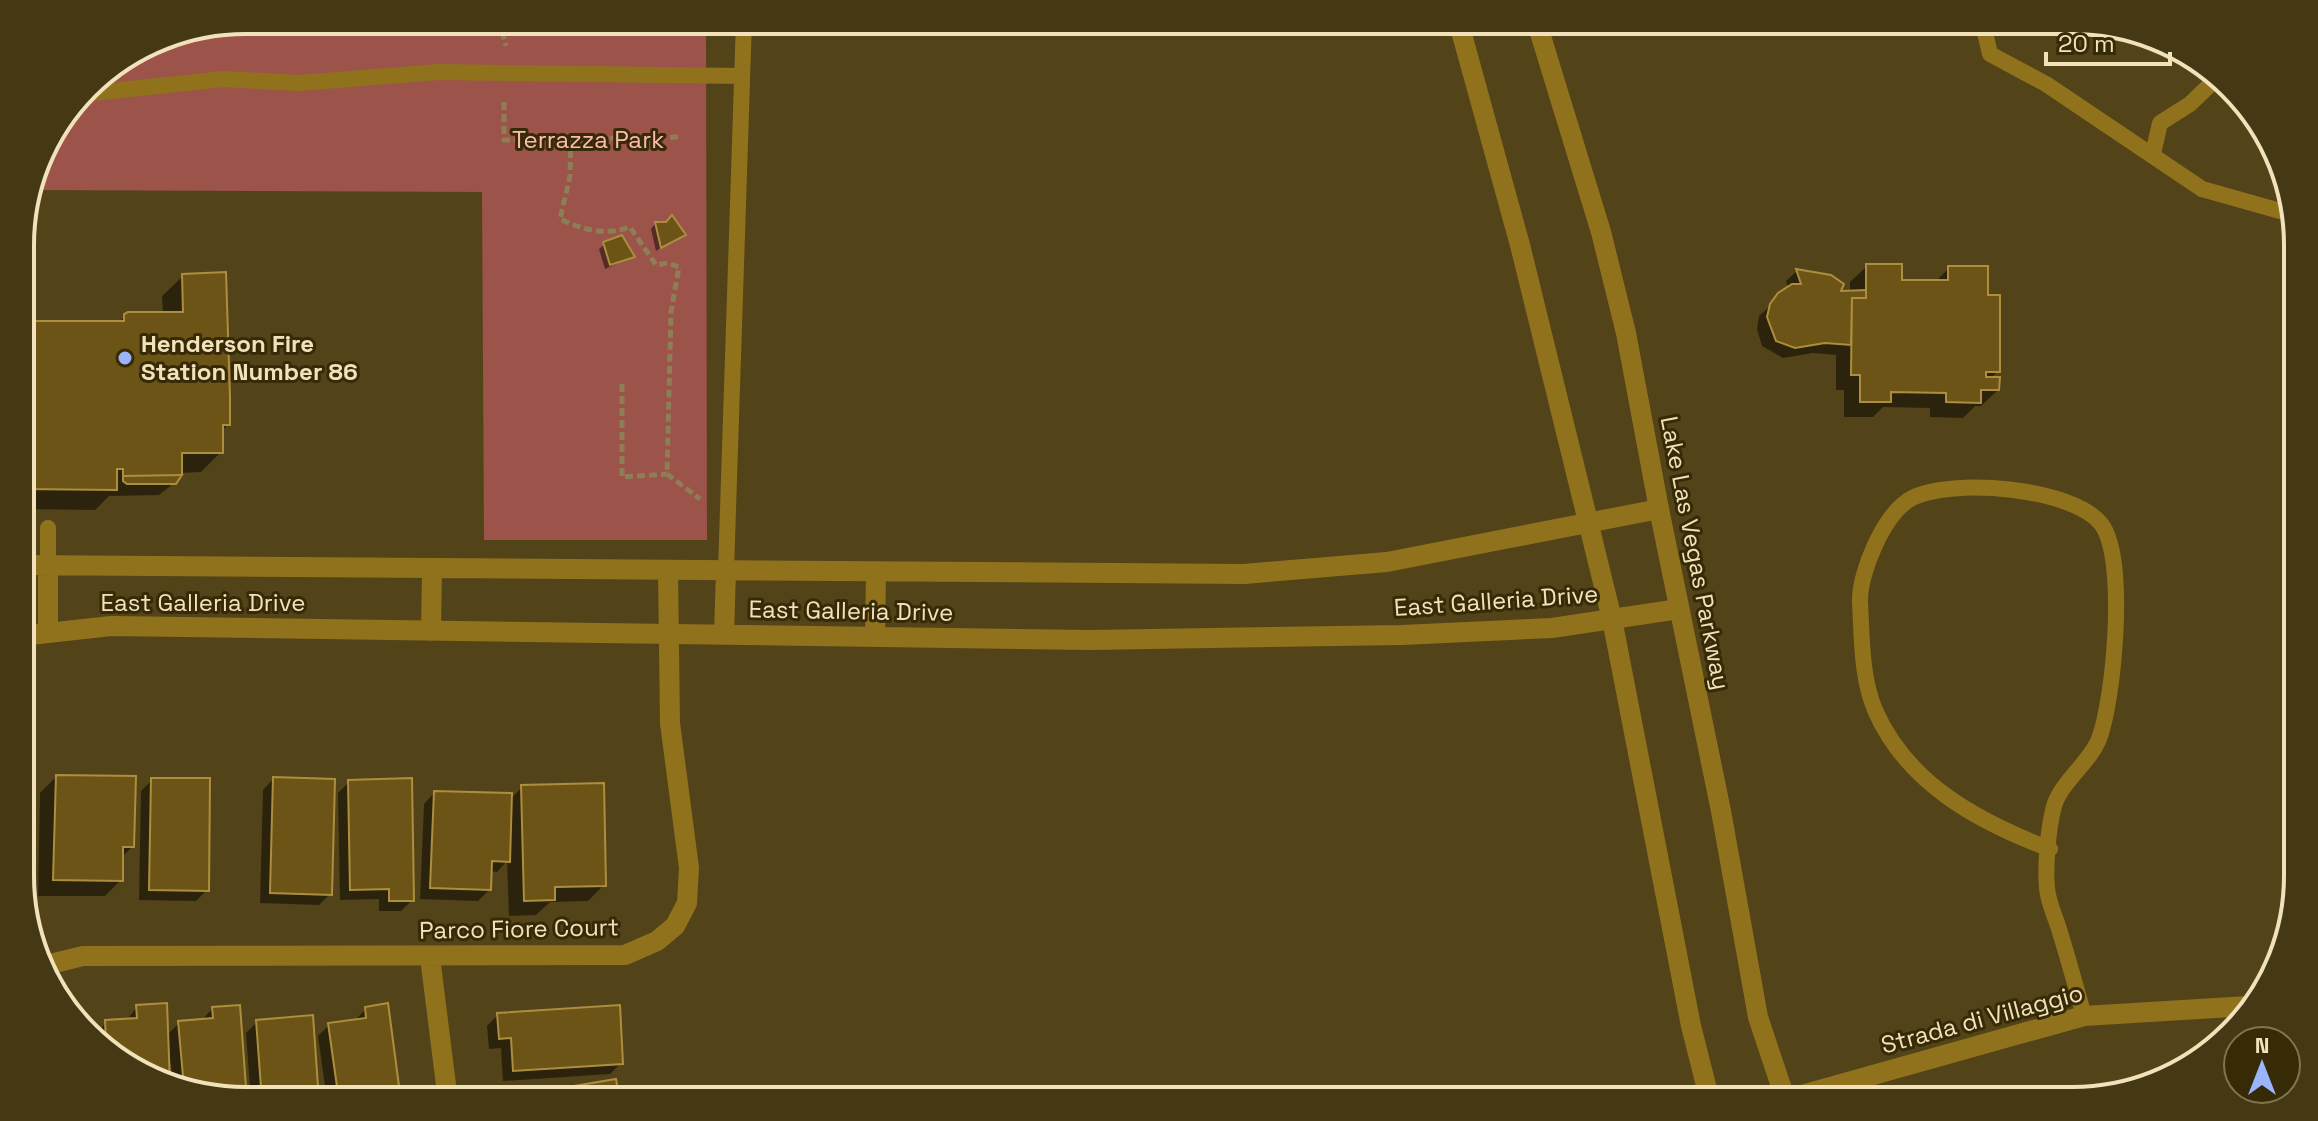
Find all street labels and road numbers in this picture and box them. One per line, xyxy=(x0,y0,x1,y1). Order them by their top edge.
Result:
street label: Lake Las Vegas Parkway xyxy=(1654,413,1737,692)
street label: East Galleria Drive xyxy=(1393,578,1599,623)
street label: East Galleria Drive xyxy=(101,587,305,618)
street label: East Galleria Drive xyxy=(748,593,954,628)
street label: Parco Fiore Court xyxy=(419,911,619,946)
street label: Strada di Villaggio xyxy=(1877,977,2086,1060)

